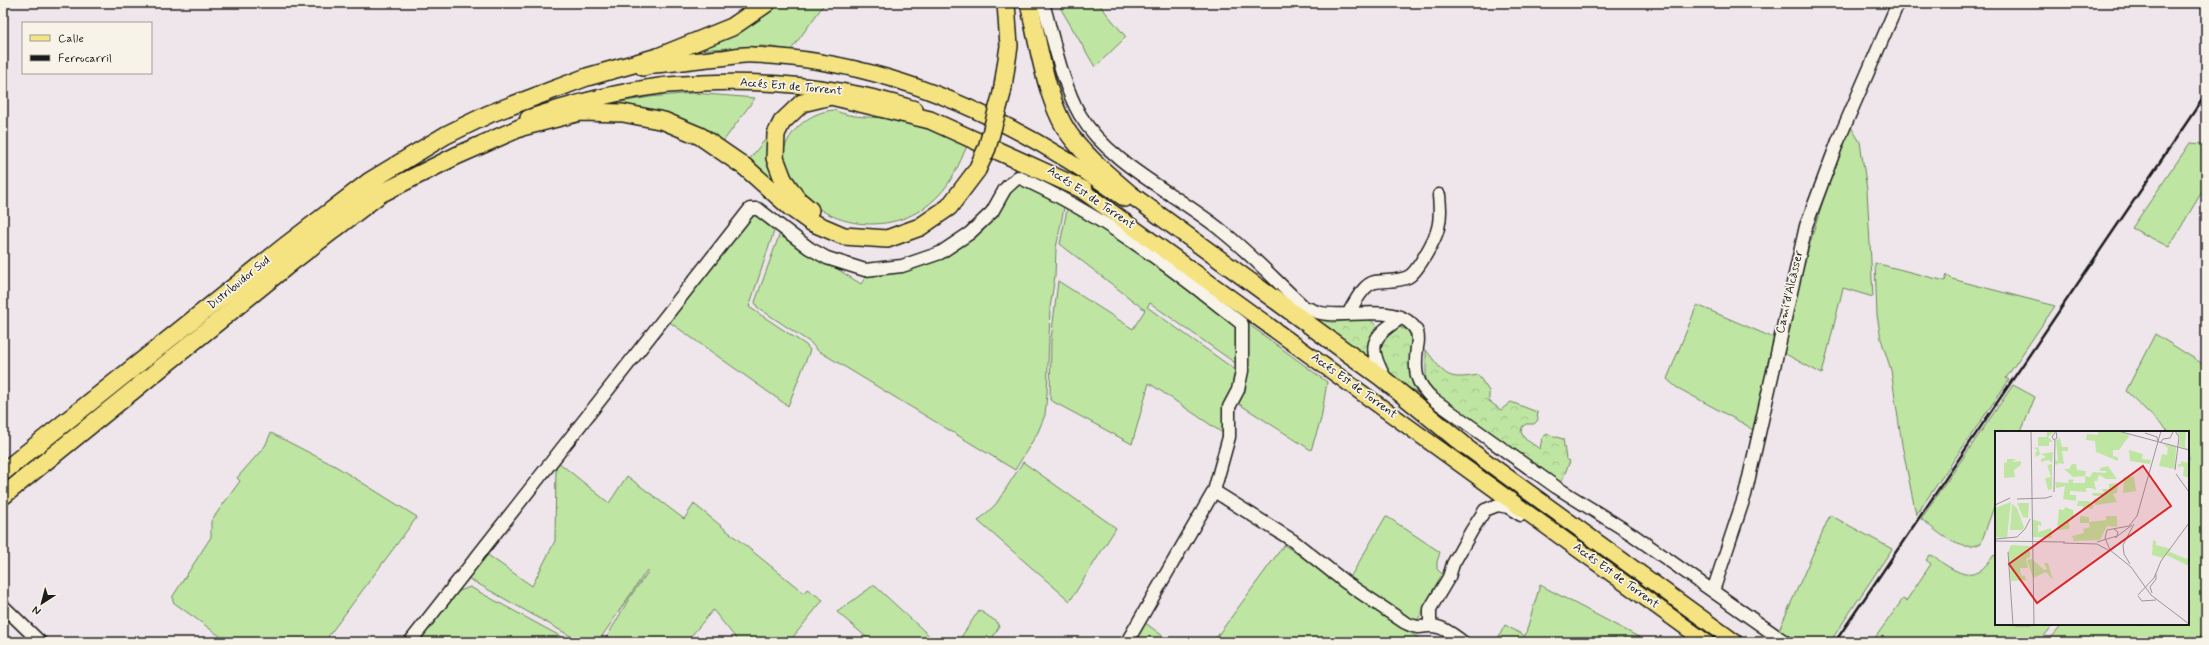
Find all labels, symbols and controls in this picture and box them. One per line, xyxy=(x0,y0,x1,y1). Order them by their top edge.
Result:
legend xyxy=(22,22,152,74)
text: Calle xyxy=(58,31,84,47)
text: Ferrocarril xyxy=(58,51,112,67)
street label: Accés Est de Torrent xyxy=(739,75,843,99)
street label: Accés Est de Torrent xyxy=(1044,163,1138,233)
street label: Camí d'Alcàsser xyxy=(1773,248,1807,335)
street label: Distribuïdor Sud xyxy=(204,253,274,313)
street label: Accés Est de Torrent xyxy=(1308,349,1400,423)
inset map xyxy=(1995,431,2189,625)
street label: Accés Est de Torrent xyxy=(1570,539,1662,613)
north arrow xyxy=(22,583,62,623)
text: N xyxy=(30,602,44,618)

